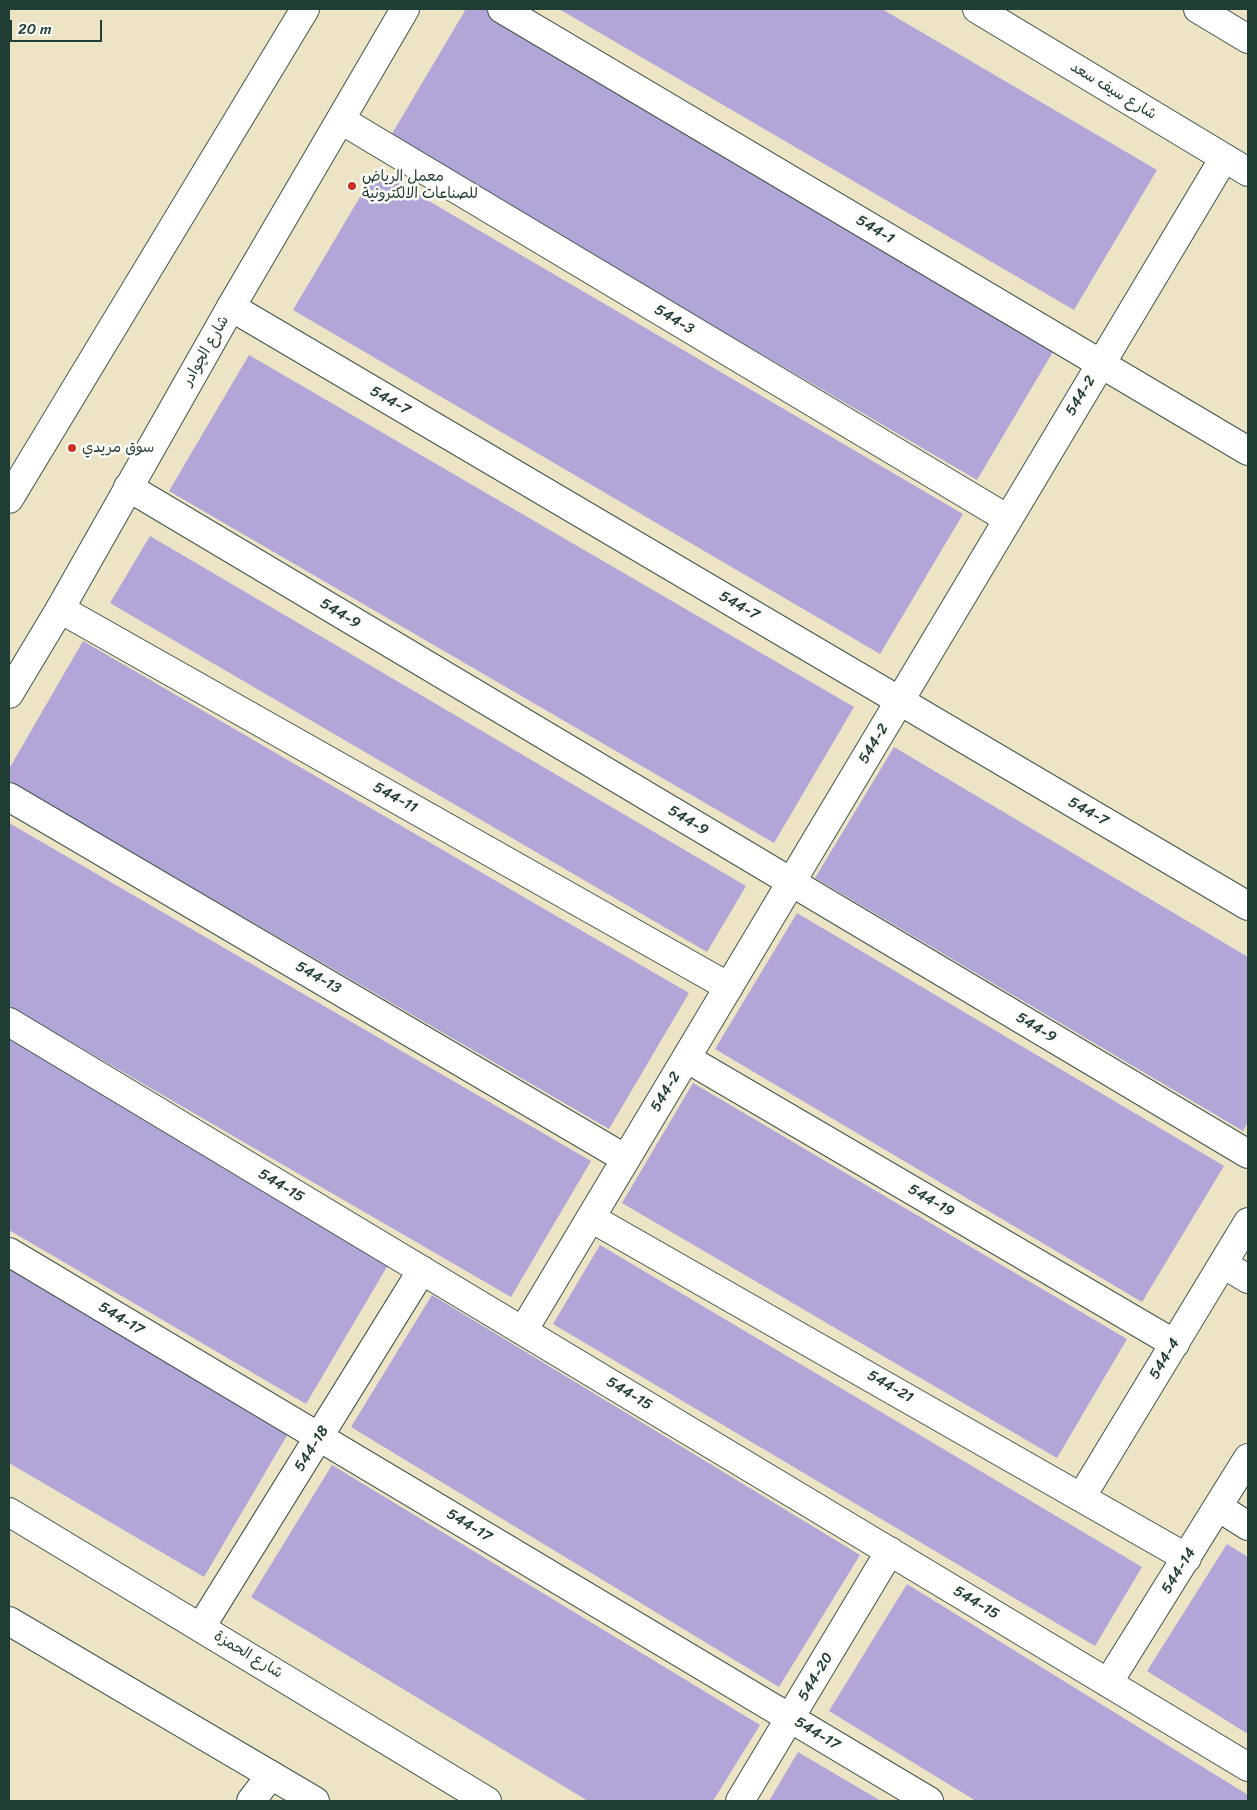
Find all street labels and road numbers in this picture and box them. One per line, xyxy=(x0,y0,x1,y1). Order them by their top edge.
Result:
street label: شارع سيف سعد xyxy=(1066,58,1160,124)
street label: 544-1 xyxy=(853,212,897,248)
street label: 544-3 xyxy=(651,301,697,339)
street label: شارع الچوادر xyxy=(179,313,233,389)
street label: 544-2 xyxy=(1062,373,1100,419)
street label: 544-7 xyxy=(367,382,413,420)
street label: 544-7 xyxy=(716,587,762,625)
street label: 544-9 xyxy=(316,595,364,633)
street label: 544-2 xyxy=(855,721,893,767)
street label: 544-11 xyxy=(370,779,420,817)
street label: 544-7 xyxy=(1065,793,1111,831)
street label: 544-9 xyxy=(664,802,712,840)
street label: 544-13 xyxy=(292,958,344,998)
street label: 544-9 xyxy=(1012,1009,1060,1047)
street label: 544-2 xyxy=(647,1069,685,1115)
street label: 544-15 xyxy=(255,1165,307,1207)
street label: 544-19 xyxy=(905,1181,957,1221)
street label: 544-17 xyxy=(95,1298,147,1340)
street label: 544-4 xyxy=(1146,1335,1184,1383)
street label: 544-21 xyxy=(864,1367,916,1407)
street label: 544-15 xyxy=(603,1373,655,1415)
street label: 544-18 xyxy=(291,1423,333,1475)
street label: 544-17 xyxy=(443,1505,495,1547)
street label: 544-14 xyxy=(1158,1545,1200,1597)
street label: 544-15 xyxy=(950,1582,1002,1624)
street label: شارع الحمزة xyxy=(210,1627,286,1683)
street label: 544-20 xyxy=(795,1650,837,1704)
street label: 544-17 xyxy=(791,1713,843,1755)

